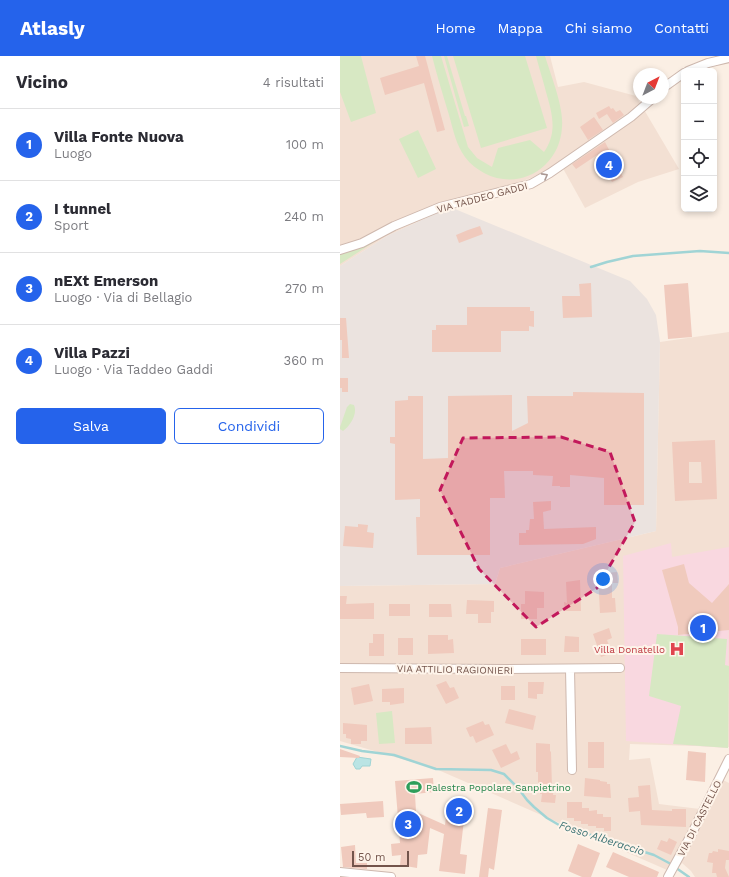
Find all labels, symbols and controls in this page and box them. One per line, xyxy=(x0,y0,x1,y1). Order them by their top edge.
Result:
text: Atlasly xyxy=(20,17,85,40)
text: Home xyxy=(436,20,476,36)
text: Mappa xyxy=(498,20,543,36)
text: Chi siamo xyxy=(565,20,632,36)
text: Contatti xyxy=(654,20,709,36)
north arrow xyxy=(633,68,669,104)
map controls xyxy=(681,68,717,212)
button: + xyxy=(681,68,717,104)
text: Vicino xyxy=(16,72,68,92)
text: 4 risultati xyxy=(263,75,324,90)
button: − xyxy=(681,104,717,140)
text: Villa Fonte Nuova xyxy=(54,128,184,146)
text: 1 xyxy=(26,137,32,152)
text: 100 m xyxy=(286,137,324,152)
button: locate xyxy=(681,140,717,176)
text: Luogo xyxy=(54,146,92,161)
pin: 4 xyxy=(596,150,622,180)
one-way arrow xyxy=(541,174,548,181)
button: layers xyxy=(681,176,717,212)
street label: VIA TADDEO GADDI xyxy=(436,180,529,215)
text: I tunnel xyxy=(54,200,111,218)
text: 2 xyxy=(25,209,33,224)
text: 240 m xyxy=(284,209,324,224)
text: Sport xyxy=(54,218,89,233)
text: nEXt Emerson xyxy=(54,272,158,290)
text: 3 xyxy=(25,281,33,296)
text: 270 m xyxy=(285,281,324,296)
text: Luogo · Via di Bellagio xyxy=(54,290,192,305)
text: Villa Pazzi xyxy=(54,344,130,362)
text: 4 xyxy=(25,353,33,368)
text: 360 m xyxy=(284,353,324,368)
text: Luogo · Via Taddeo Gaddi xyxy=(54,362,213,377)
button: Salva xyxy=(16,408,166,444)
button: Condividi xyxy=(174,408,324,444)
your location xyxy=(593,569,613,589)
pin: 1 xyxy=(690,613,716,643)
hospital icon: Villa Donatello xyxy=(668,640,686,658)
place label: Villa Donatello xyxy=(594,644,665,655)
street label: VIA ATTILIO RAGIONIERI xyxy=(397,663,513,676)
sports icon: Palestra Popolare Sanpietrino xyxy=(405,778,423,796)
street label: VIA DI CASTELLO xyxy=(676,778,723,858)
place label: Palestra Popolare Sanpietrino xyxy=(426,782,571,793)
pin: 2 xyxy=(446,796,472,826)
pin: 3 xyxy=(395,809,421,839)
water label: Fosso Alberaccio xyxy=(558,819,646,858)
scale bar xyxy=(352,849,409,868)
text: 50 m xyxy=(358,851,385,864)

